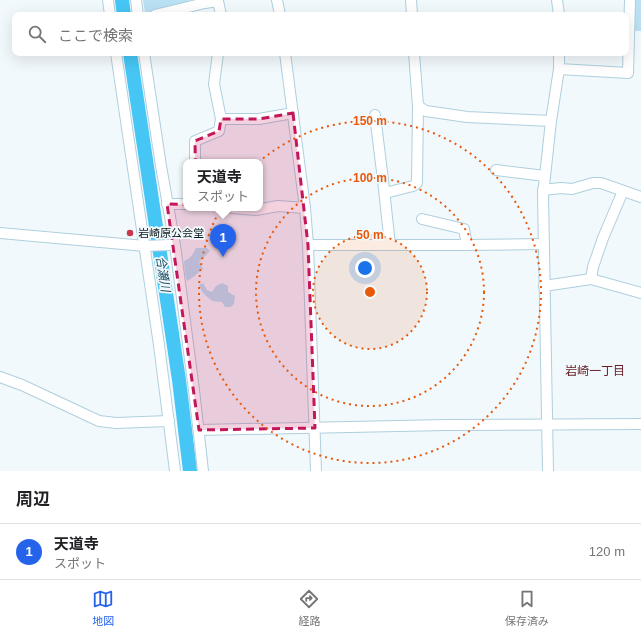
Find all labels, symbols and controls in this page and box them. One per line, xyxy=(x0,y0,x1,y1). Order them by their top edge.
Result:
search box xyxy=(12,12,629,56)
icon: search xyxy=(26,23,48,45)
text: ここで検索 xyxy=(58,27,133,44)
text: 150 m xyxy=(353,114,387,128)
popup xyxy=(183,159,263,211)
text: 天道寺 xyxy=(197,168,242,185)
text: 100 m xyxy=(353,171,387,185)
text: スポット xyxy=(197,189,249,204)
pin: 1 xyxy=(210,224,236,257)
place label: 岩崎原公会堂 xyxy=(138,227,204,239)
marker: 岩崎原公会堂 xyxy=(125,228,135,238)
text: 50 m xyxy=(356,228,384,242)
water label: 合瀬川 xyxy=(153,255,173,295)
your location xyxy=(355,258,375,278)
centre of rings xyxy=(363,285,377,299)
district label: 岩崎一丁目 xyxy=(565,364,625,378)
text: 周辺 xyxy=(16,490,50,509)
text: 天道寺 xyxy=(54,535,99,552)
text: 1 xyxy=(25,544,33,559)
text: 120 m xyxy=(589,544,625,559)
text: スポット xyxy=(54,556,106,571)
tab: 地図 xyxy=(92,588,114,628)
tab: 経路 xyxy=(298,588,320,628)
tab: 保存済み xyxy=(505,588,549,628)

